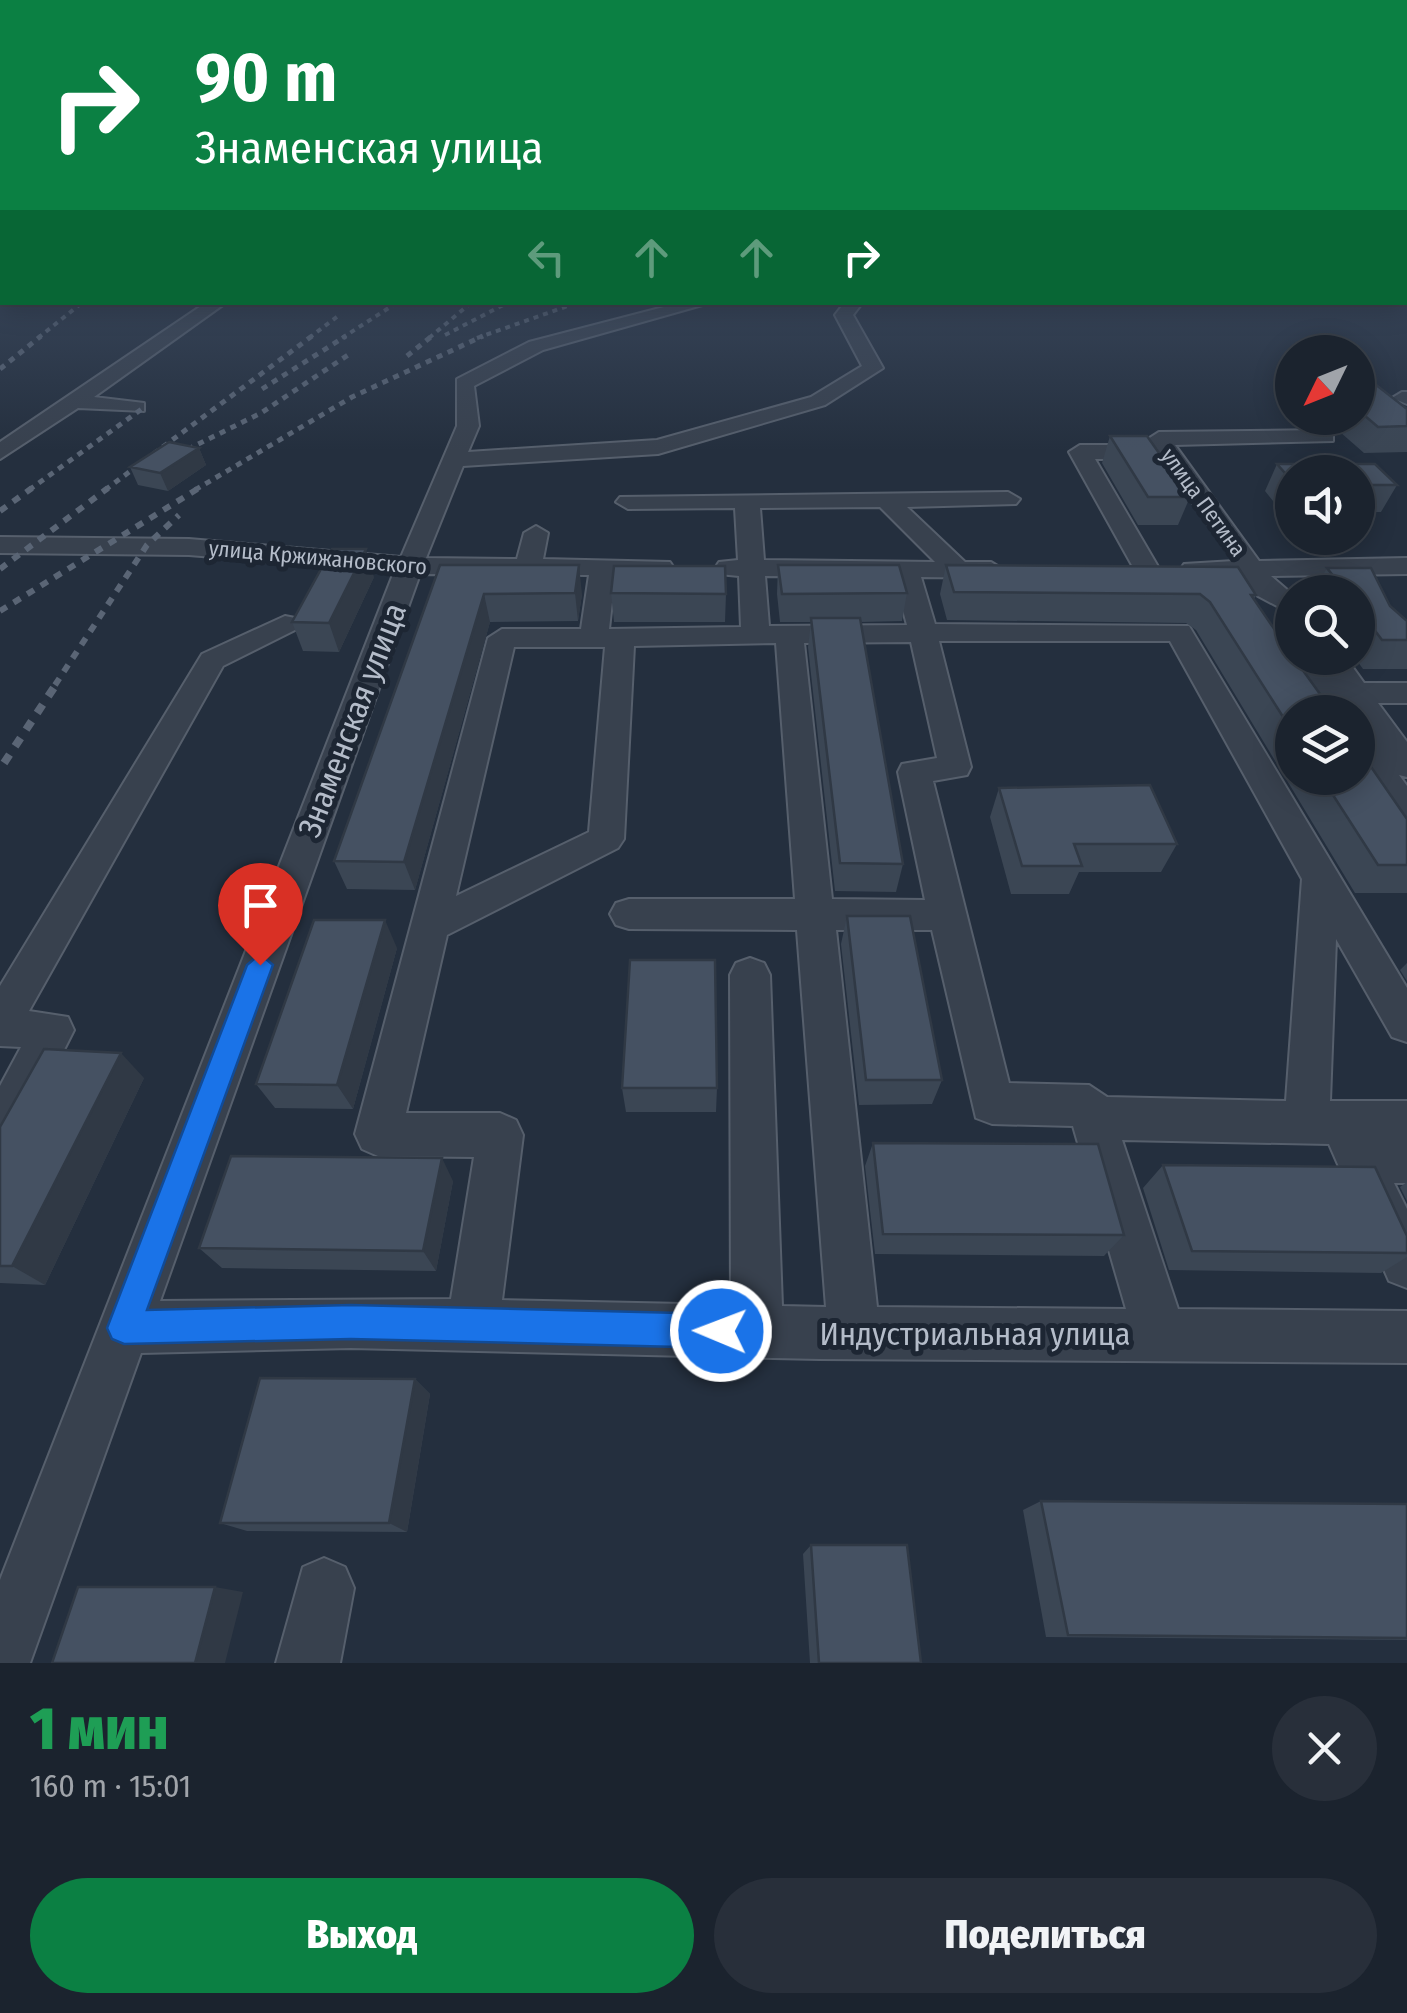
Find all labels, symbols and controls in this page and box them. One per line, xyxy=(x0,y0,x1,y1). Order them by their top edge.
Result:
text: 90 m xyxy=(195,36,337,120)
icon: right xyxy=(30,40,160,170)
text: Знаменская улица xyxy=(195,121,543,175)
icon: left xyxy=(519,230,574,285)
icon: ahead xyxy=(624,230,679,285)
icon: ahead xyxy=(729,230,784,285)
icon: right xyxy=(834,230,889,285)
north arrow xyxy=(1275,335,1375,435)
map controls xyxy=(1275,335,1375,795)
street label: улица Петина xyxy=(1155,443,1252,562)
button: sound xyxy=(1275,455,1375,555)
street label: улица Кржижановского xyxy=(208,535,428,580)
button: search xyxy=(1275,575,1375,675)
street label: Знаменская улица xyxy=(290,598,414,842)
button: layers xyxy=(1275,695,1375,795)
pin xyxy=(218,863,303,966)
icon: arrive xyxy=(233,878,288,933)
position arrow xyxy=(669,1279,773,1383)
street label: Индустриальная улица xyxy=(820,1315,1130,1353)
text: 1 мин xyxy=(30,1693,169,1765)
button: close xyxy=(1272,1696,1377,1801)
text: 160 m · 15:01 xyxy=(30,1767,191,1805)
button: Выход xyxy=(30,1878,694,1993)
button: Поделиться xyxy=(714,1878,1377,1993)

